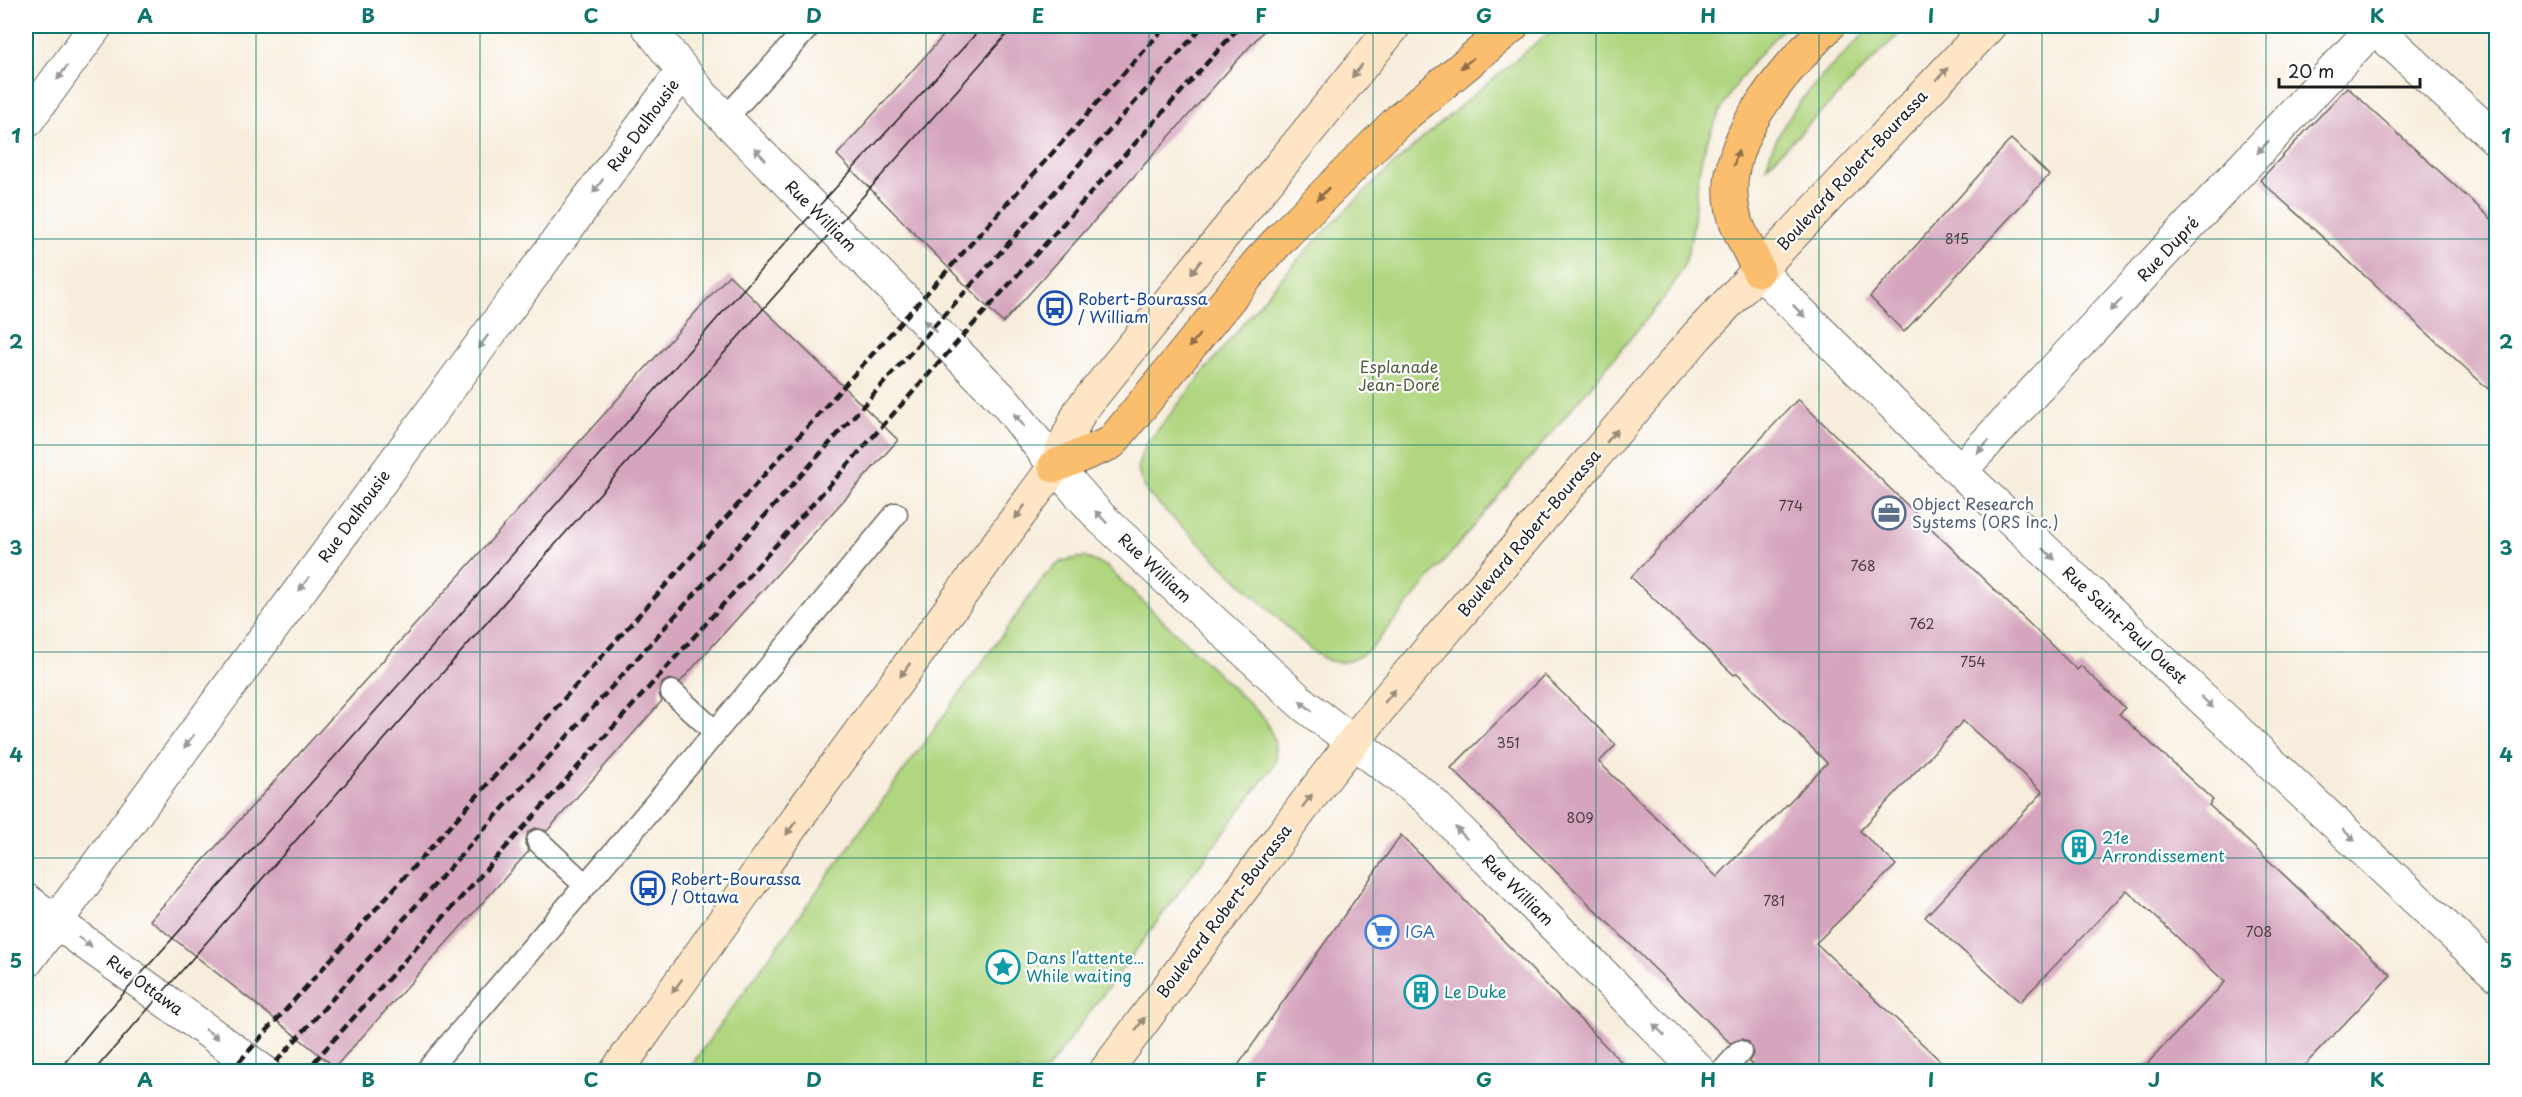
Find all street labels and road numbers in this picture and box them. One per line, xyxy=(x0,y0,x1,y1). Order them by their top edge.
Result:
street label: Rue Dalhousie xyxy=(600,73,684,176)
street label: Boulevard Robert-Bourassa xyxy=(1770,84,1932,255)
street label: Rue William xyxy=(781,174,863,256)
street label: Rue Dupré xyxy=(2131,211,2204,286)
street label: Boulevard Robert-Bourassa xyxy=(1451,443,1606,621)
street label: Rue Dalhousie xyxy=(311,464,395,567)
street label: Rue William xyxy=(1114,527,1198,608)
street label: Rue Saint-Paul Ouest xyxy=(2058,560,2193,689)
street label: Boulevard Robert-Bourassa xyxy=(1150,819,1297,1002)
street label: Rue William xyxy=(1478,848,1560,930)
street label: Rue Ottawa xyxy=(102,948,189,1020)

